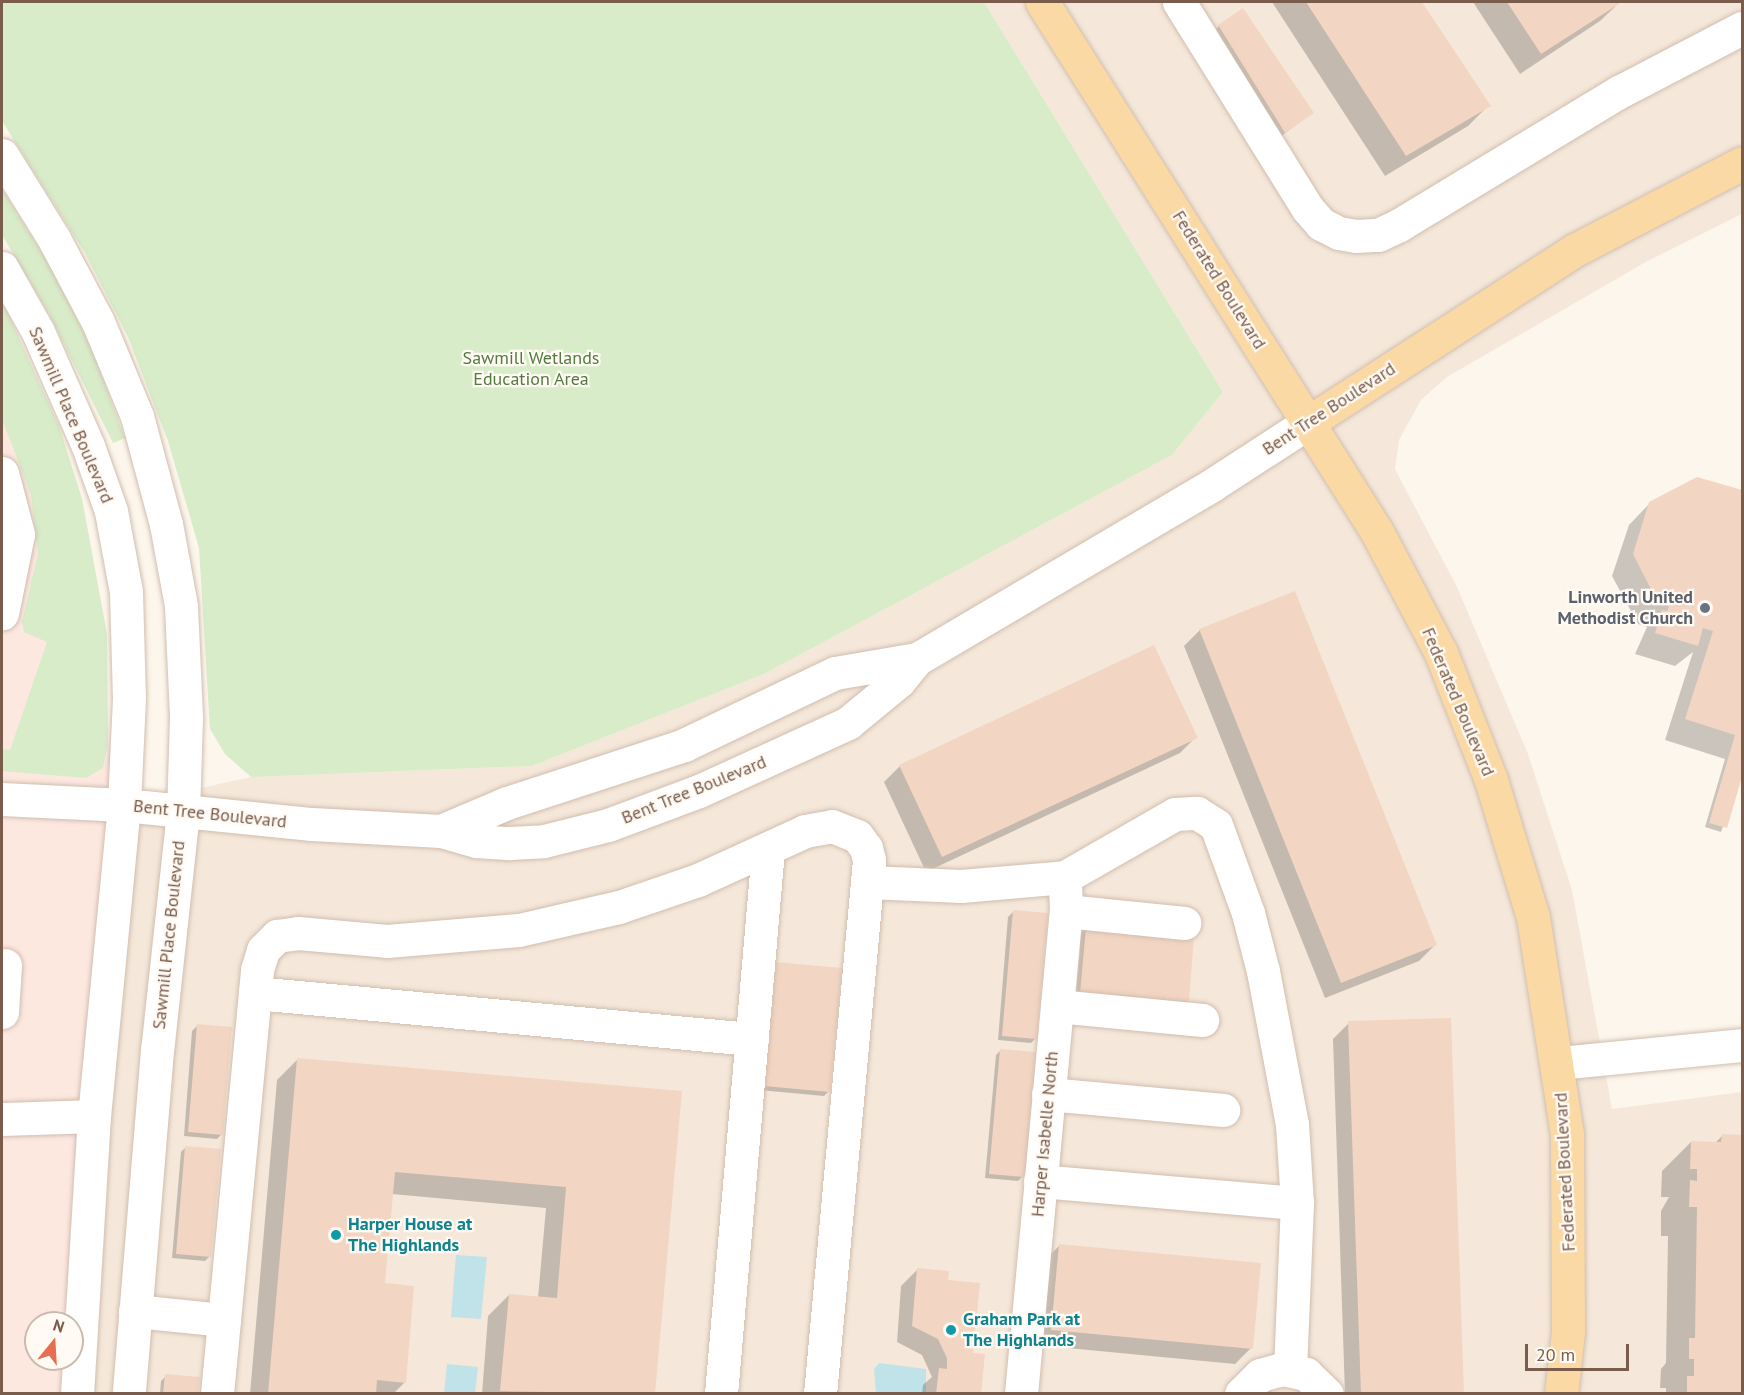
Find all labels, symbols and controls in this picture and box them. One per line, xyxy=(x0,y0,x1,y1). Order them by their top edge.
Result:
street label: Federated Boulevard xyxy=(1168,207,1270,353)
street label: Sawmill Place Boulevard xyxy=(24,323,118,507)
park label: Sawmill Wetlands Education Area xyxy=(462,348,600,391)
street label: Bent Tree Boulevard xyxy=(1258,358,1400,460)
place label: Linworth United Methodist Church xyxy=(1557,587,1693,630)
marker: Linworth United Methodist Church xyxy=(1698,601,1712,615)
street label: Federated Boulevard xyxy=(1417,625,1499,779)
street label: Bent Tree Boulevard xyxy=(618,751,770,829)
street label: Bent Tree Boulevard xyxy=(132,795,288,833)
street label: Sawmill Place Boulevard xyxy=(148,840,190,1030)
street label: Harper Isabelle North xyxy=(1027,1050,1063,1218)
street label: Federated Boulevard xyxy=(1550,1092,1580,1252)
place label: Harper House at The Highlands xyxy=(348,1214,472,1256)
marker: Harper House at The Highlands xyxy=(329,1228,343,1242)
place label: Graham Park at The Highlands xyxy=(963,1309,1081,1352)
north arrow xyxy=(24,1311,84,1371)
text: N xyxy=(51,1315,67,1337)
marker: Graham Park at The Highlands xyxy=(944,1323,958,1337)
scale bar xyxy=(1528,1332,1632,1370)
text: 20 m xyxy=(1536,1343,1575,1366)

